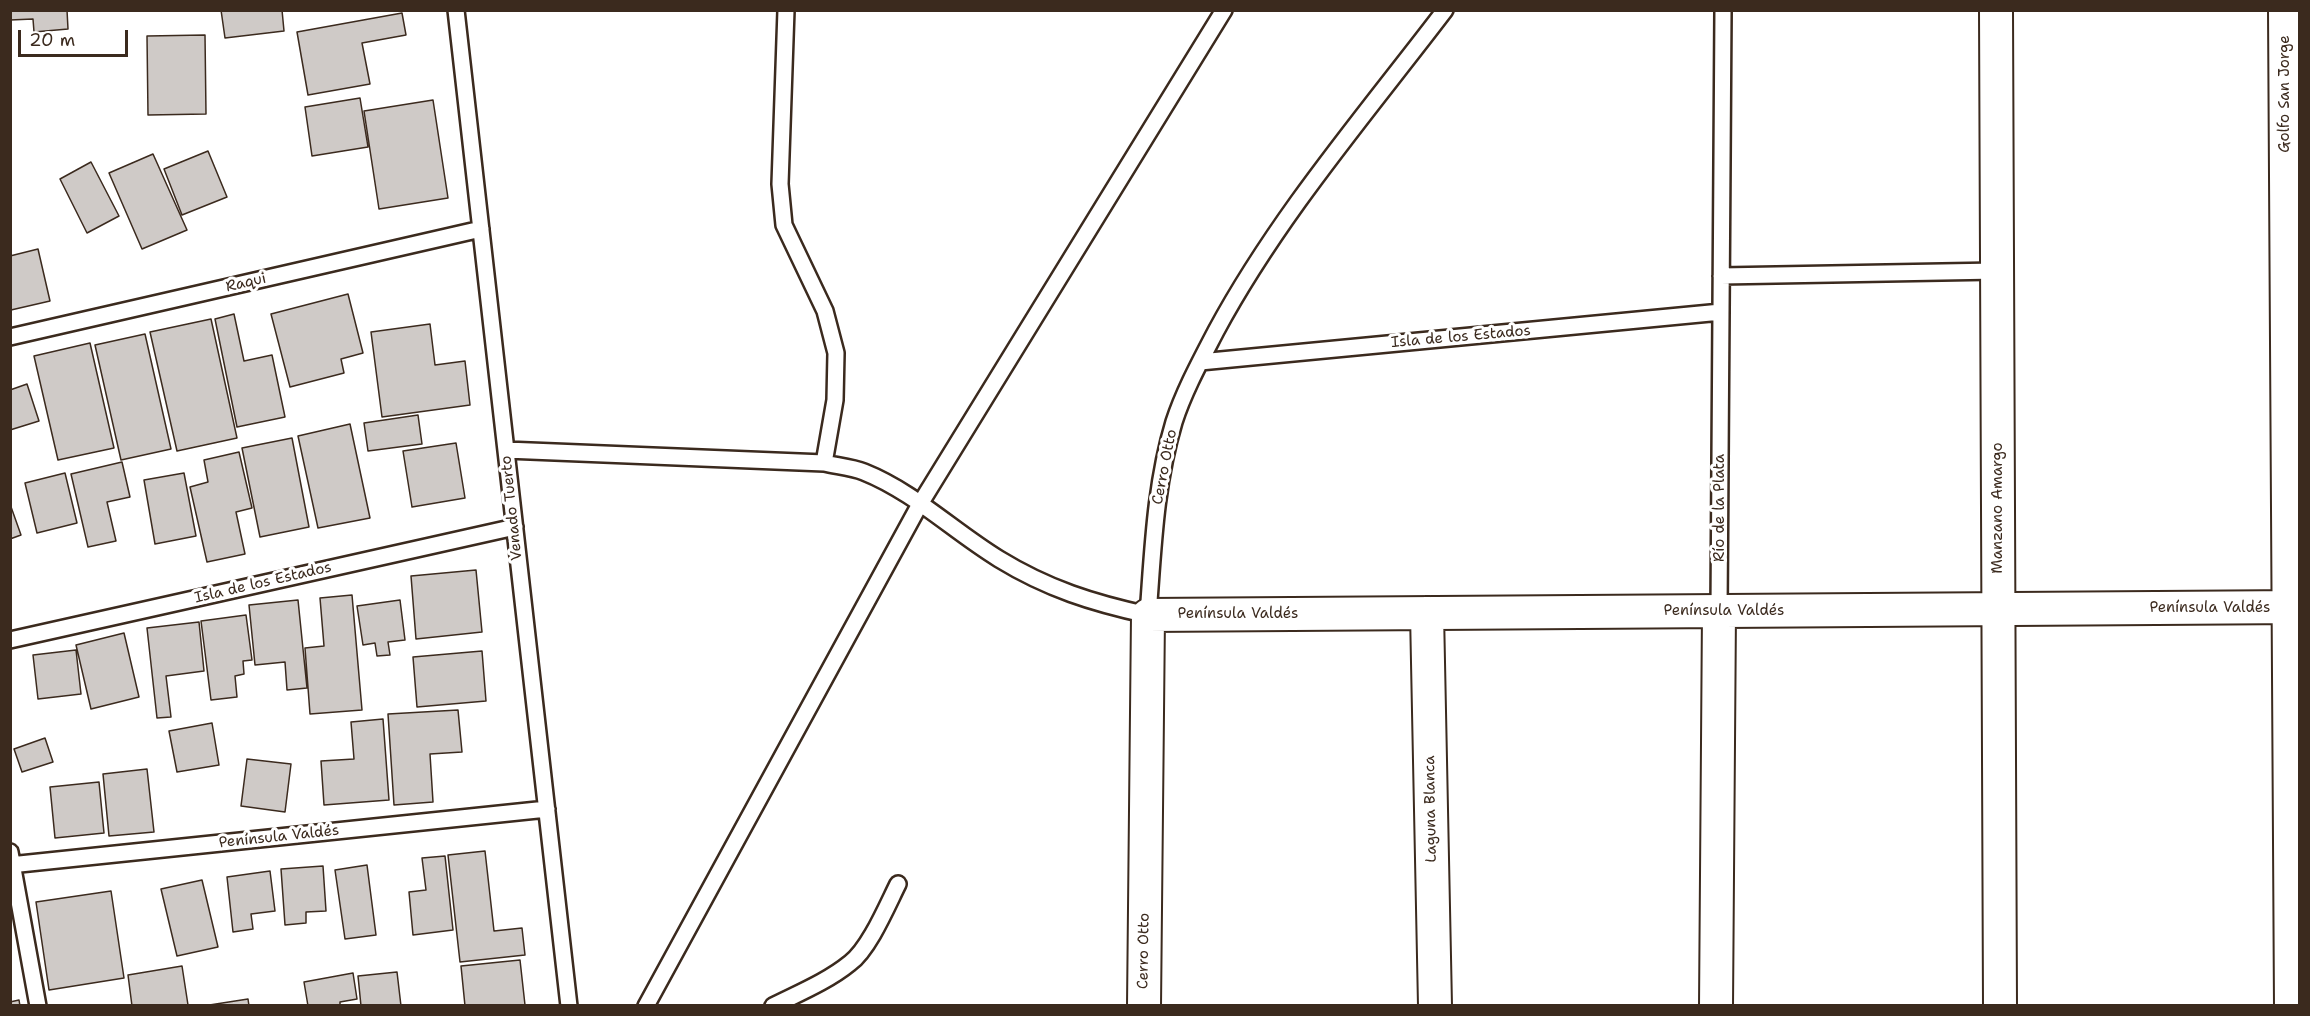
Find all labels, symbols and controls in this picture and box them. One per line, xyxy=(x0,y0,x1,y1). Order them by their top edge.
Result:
scale bar xyxy=(21,18,130,56)
text: 20 m xyxy=(29,28,75,52)
street label: Golfo San Jorge xyxy=(2276,35,2294,153)
street label: Raqui xyxy=(224,270,268,296)
street label: Isla de los Estados xyxy=(1390,322,1532,352)
street label: Cerro Otto xyxy=(1149,428,1181,506)
street label: Manzano Amargo xyxy=(1989,442,2007,574)
street label: Río de la Plata xyxy=(1711,454,1729,562)
street label: Venado Tuerto xyxy=(498,455,526,561)
street label: Isla de los Estados xyxy=(193,558,333,608)
street label: Península Valdés xyxy=(2150,599,2270,617)
street label: Península Valdés xyxy=(1664,602,1784,620)
street label: Península Valdés xyxy=(1178,605,1298,623)
street label: Laguna Blanca xyxy=(1421,755,1441,863)
street label: Península Valdés xyxy=(218,822,340,852)
street label: Cerro Otto xyxy=(1134,913,1154,989)

